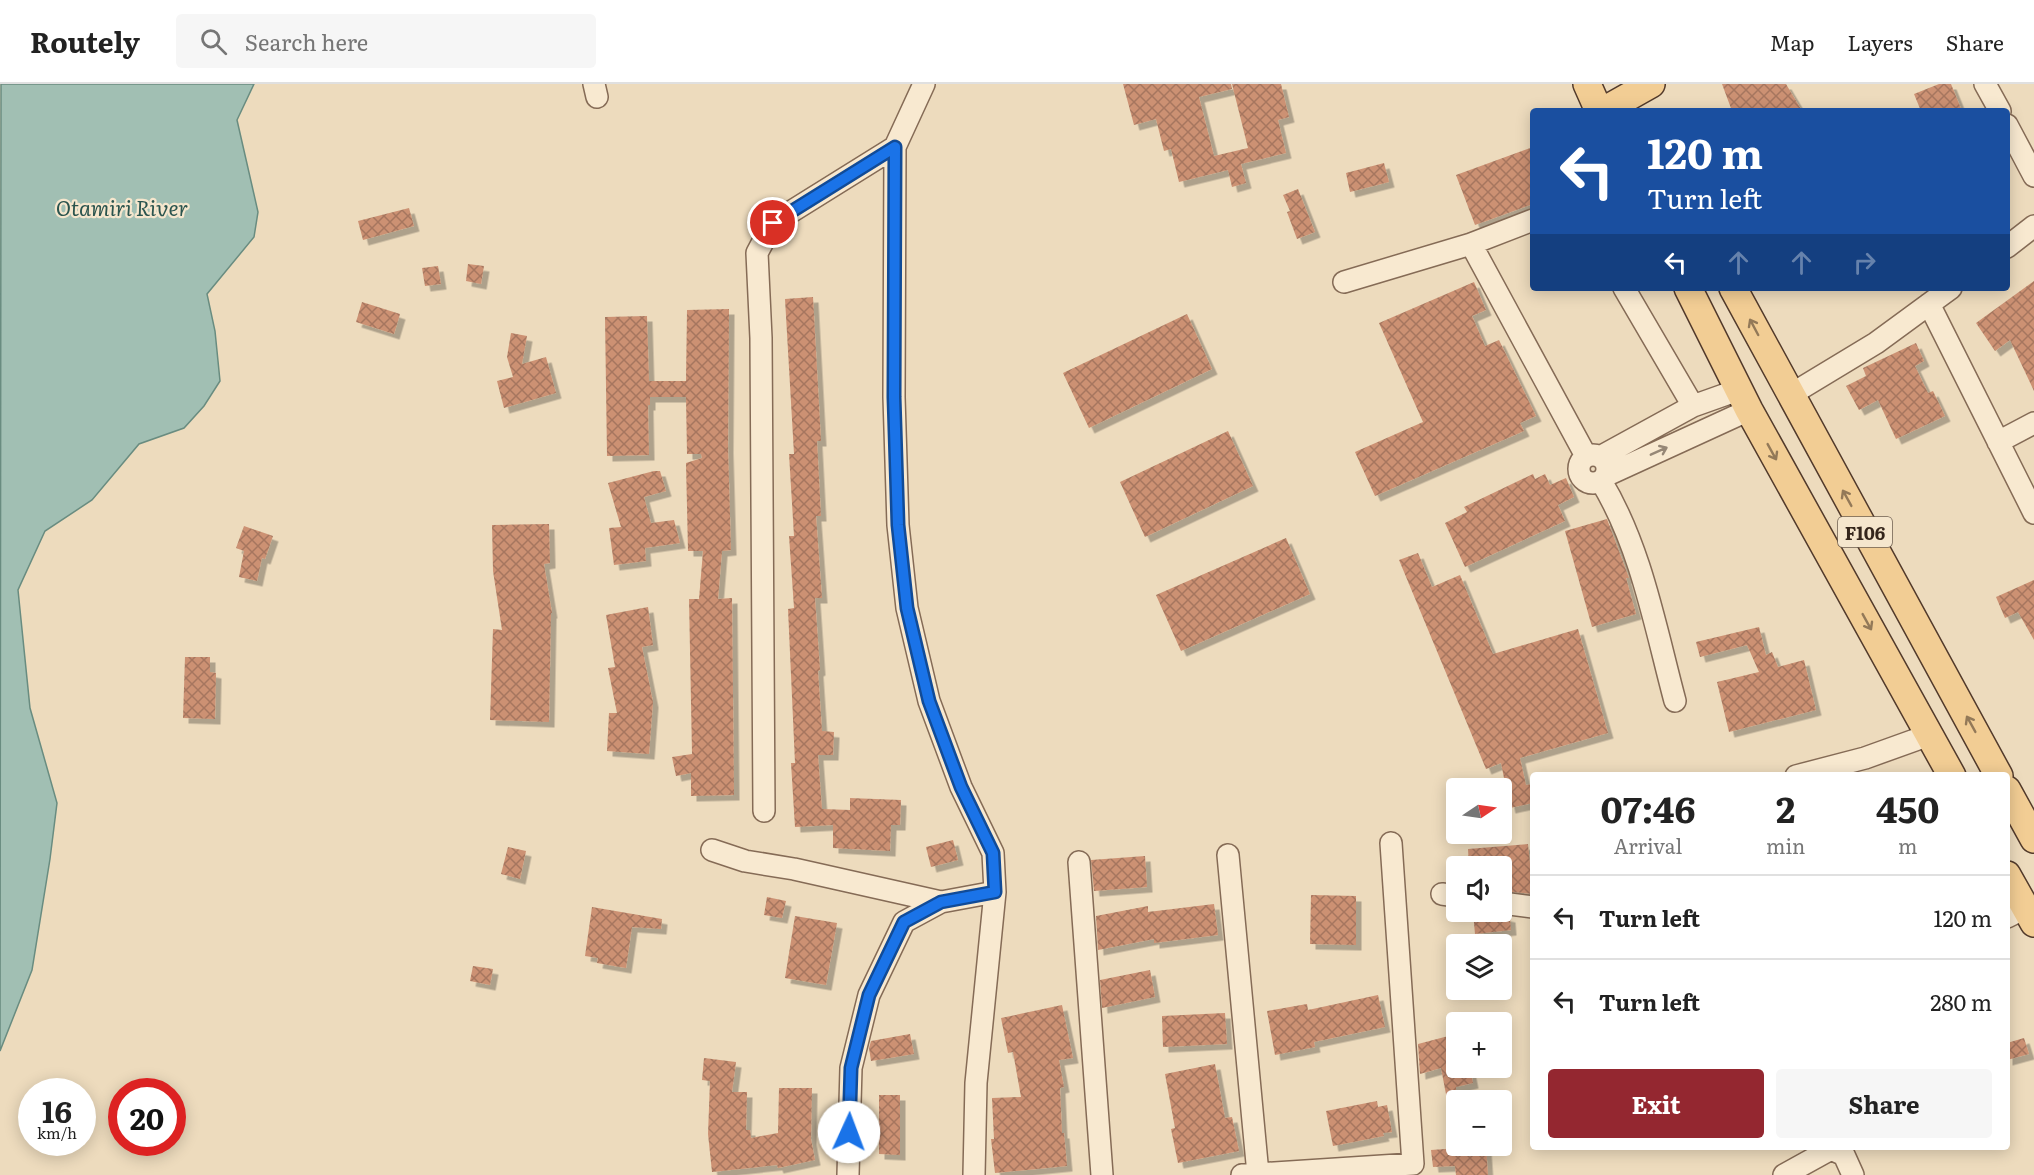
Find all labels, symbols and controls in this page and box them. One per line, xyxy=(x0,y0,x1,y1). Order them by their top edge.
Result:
search box xyxy=(176,14,596,68)
text: Routely xyxy=(30,20,140,62)
icon: search xyxy=(197,25,230,58)
text: Search here xyxy=(245,25,368,58)
text: Map xyxy=(1770,26,1815,57)
text: Layers xyxy=(1848,26,1913,57)
text: Share xyxy=(1946,26,2004,57)
text: 120 m xyxy=(1647,120,1763,182)
icon: left xyxy=(1548,132,1626,210)
text: Turn left xyxy=(1647,177,1762,217)
water label: Otamiri River xyxy=(56,191,188,222)
pin xyxy=(747,197,798,248)
icon: arrive xyxy=(756,206,789,239)
icon: left xyxy=(1659,246,1692,279)
icon: ahead xyxy=(1722,246,1755,279)
icon: ahead xyxy=(1785,246,1818,279)
icon: right xyxy=(1848,246,1881,279)
one-way arrow xyxy=(1748,318,1759,336)
one-way arrow xyxy=(1766,443,1778,460)
one-way arrow xyxy=(1649,445,1667,457)
one-way arrow xyxy=(1841,490,1853,507)
road number: F106 xyxy=(1838,517,1892,547)
one-way arrow xyxy=(1862,613,1873,631)
one-way arrow xyxy=(1965,716,1977,733)
north arrow xyxy=(1446,778,1512,844)
map controls xyxy=(1446,778,1512,1156)
text: 07:46 xyxy=(1601,781,1695,834)
text: 2 xyxy=(1776,781,1795,834)
text: 450 xyxy=(1876,781,1939,834)
text: Arrival xyxy=(1614,830,1682,860)
text: min xyxy=(1766,830,1805,860)
text: m xyxy=(1898,830,1917,860)
button: sound xyxy=(1446,856,1512,922)
icon: left xyxy=(1548,901,1581,934)
text: Turn left xyxy=(1599,901,1700,934)
text: 120 m xyxy=(1933,901,1992,934)
button: layers xyxy=(1446,934,1512,1000)
icon: left xyxy=(1548,985,1581,1018)
text: Turn left xyxy=(1599,985,1700,1018)
text: 280 m xyxy=(1930,985,1992,1018)
button: + xyxy=(1446,1012,1512,1078)
button: Exit xyxy=(1548,1069,1764,1138)
button: Share xyxy=(1776,1069,1992,1138)
speed limit sign: 20 xyxy=(108,1078,186,1156)
text: 16 xyxy=(42,1088,72,1132)
button: − xyxy=(1446,1090,1512,1156)
position arrow xyxy=(817,1100,881,1164)
text: km/h xyxy=(37,1121,77,1144)

